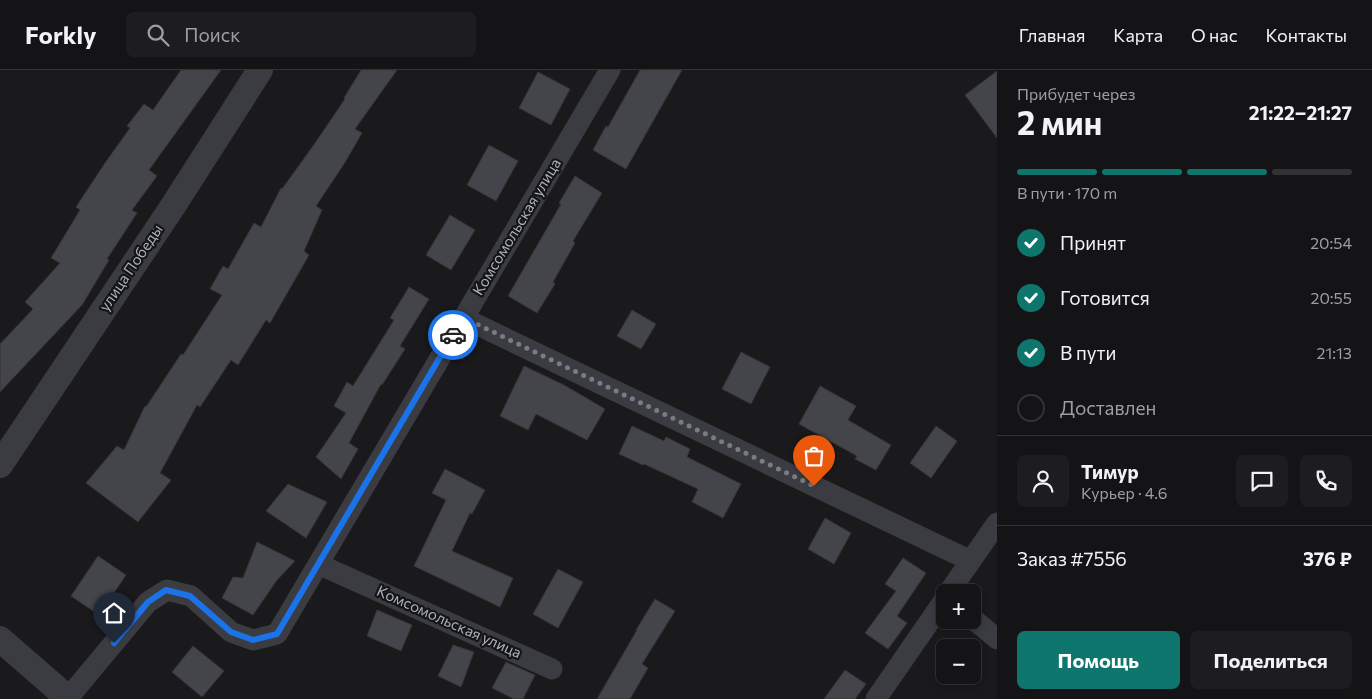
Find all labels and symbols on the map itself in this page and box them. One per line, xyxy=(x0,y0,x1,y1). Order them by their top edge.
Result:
street label: Комсомольская улица xyxy=(468,155,564,298)
street label: улица Победы xyxy=(95,221,166,314)
courier xyxy=(428,310,478,360)
pin xyxy=(793,435,835,486)
street label: Комсомольская улица xyxy=(374,581,524,661)
pin xyxy=(93,592,135,643)

